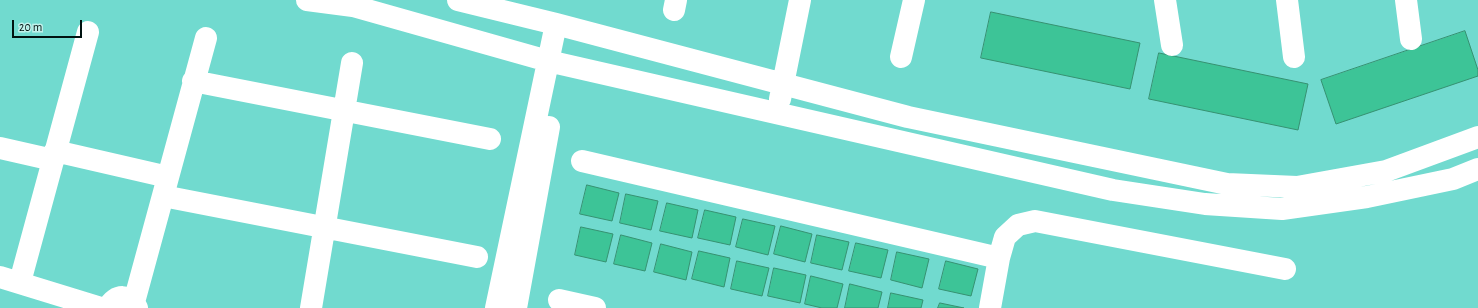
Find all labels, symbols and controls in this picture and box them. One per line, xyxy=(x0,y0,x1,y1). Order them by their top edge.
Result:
scale bar xyxy=(14,12,84,38)
text: 20 m xyxy=(19,21,42,33)

